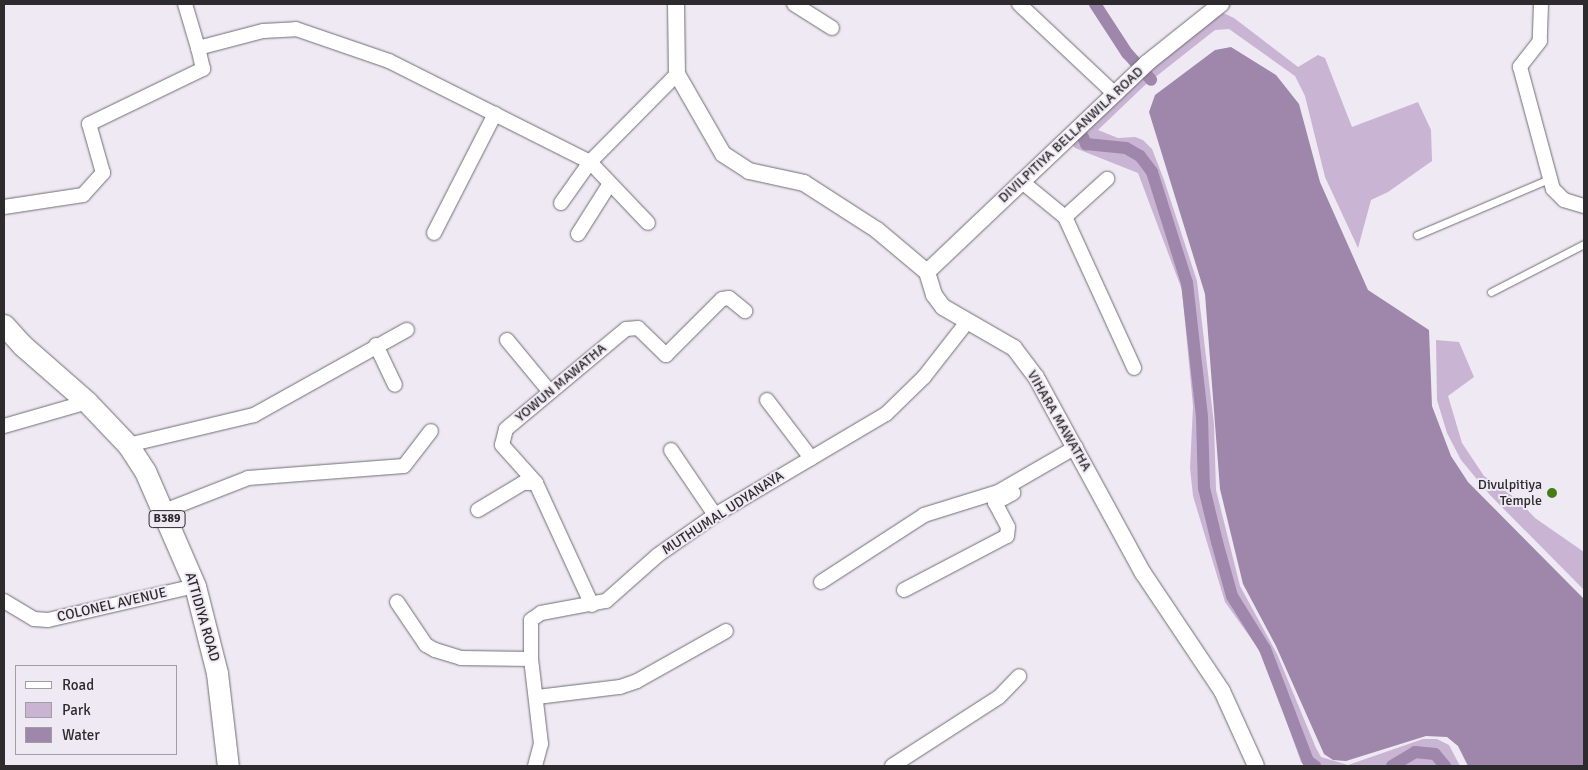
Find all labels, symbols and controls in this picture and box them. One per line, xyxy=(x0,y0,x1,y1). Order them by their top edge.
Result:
street label: DIVILPITIYA BELLANWILA ROAD xyxy=(995,63,1147,207)
street label: YOWUN MAWATHA xyxy=(512,340,610,426)
street label: VIHARA MAWATHA xyxy=(1023,368,1095,474)
street label: MUTHUMAL UDYANAYA xyxy=(659,467,787,559)
place label: Divulpitiya Temple xyxy=(1478,477,1542,510)
marker: Divulpitiya Temple xyxy=(1546,487,1558,499)
road number: B389 xyxy=(148,509,186,528)
street label: ATTIDIYA ROAD xyxy=(181,570,223,664)
street label: COLONEL AVENUE xyxy=(56,584,168,626)
legend xyxy=(15,665,178,755)
text: Road xyxy=(62,676,94,694)
text: Park xyxy=(62,701,91,719)
text: Water xyxy=(62,726,100,744)

